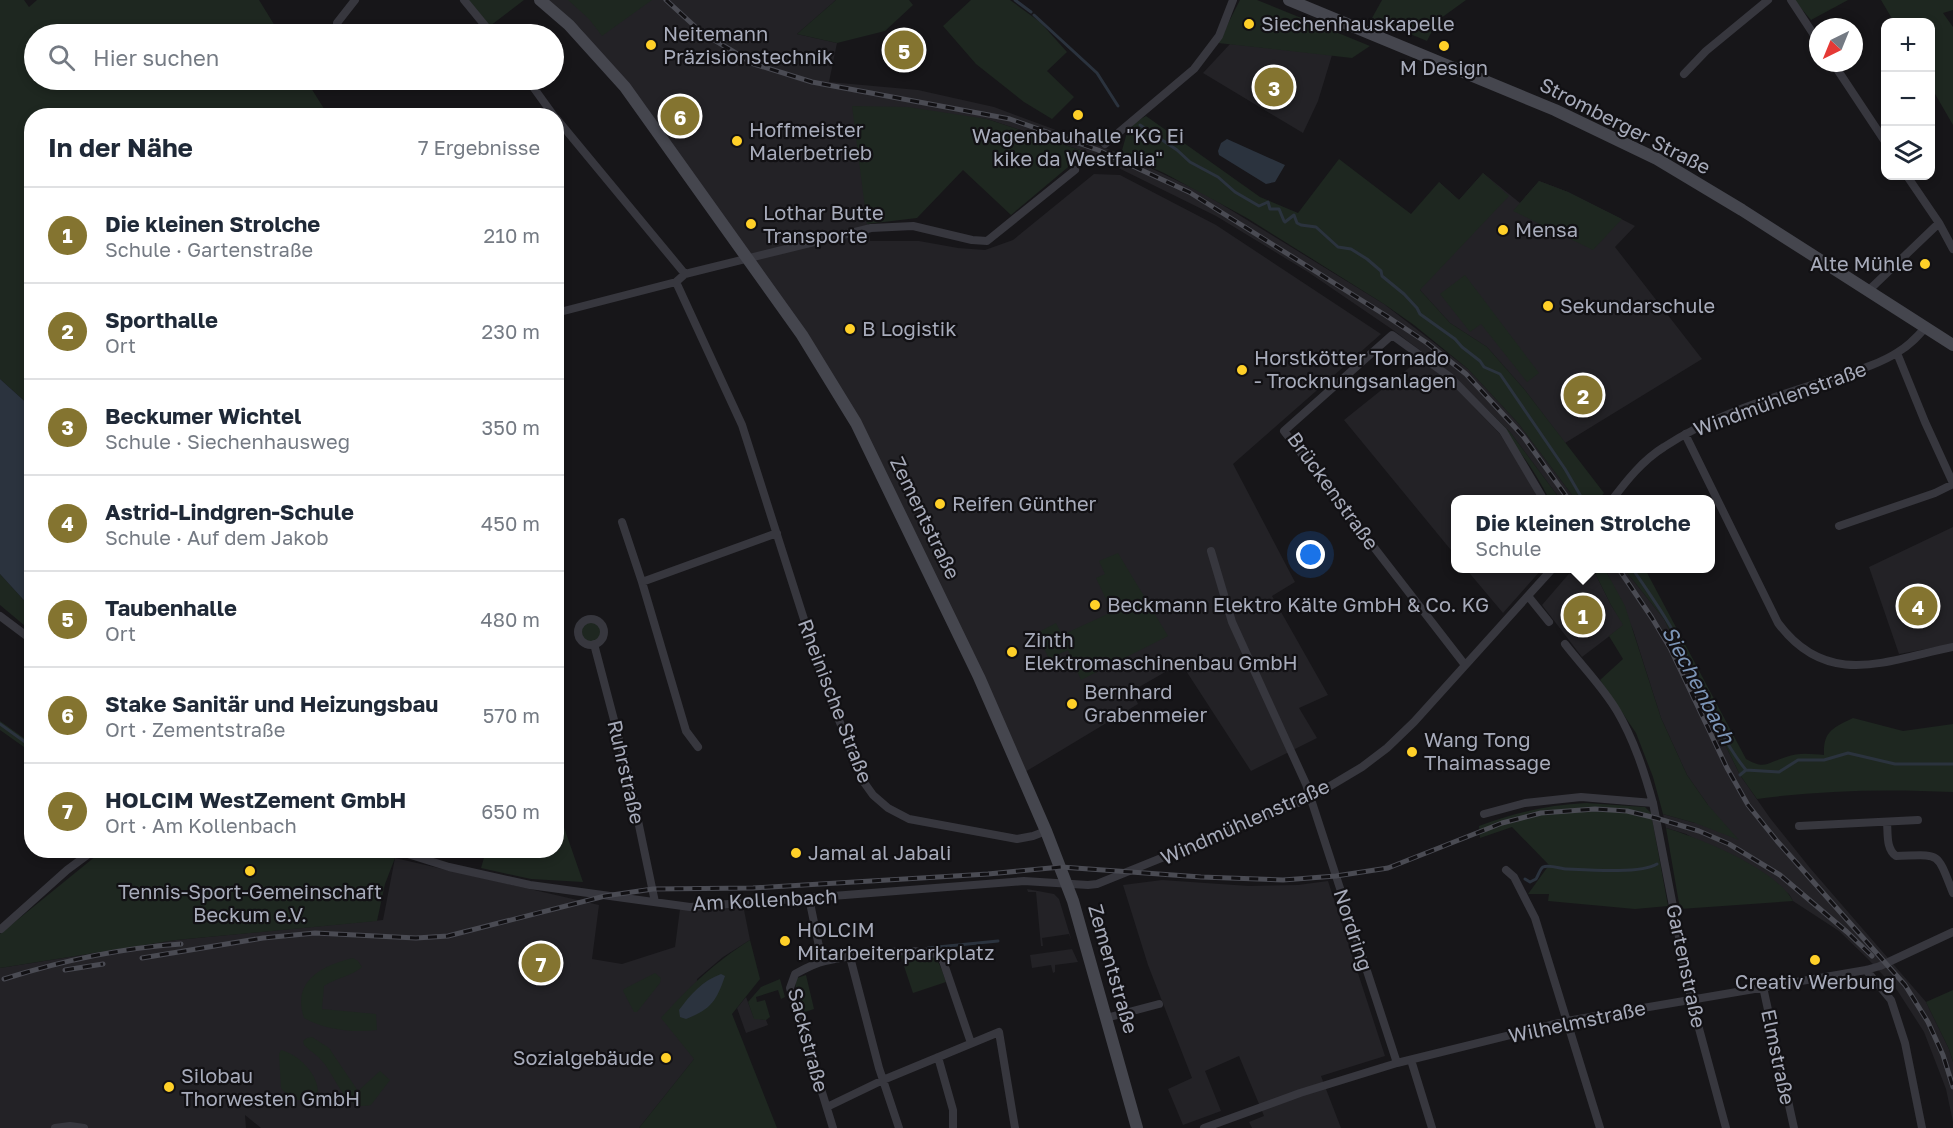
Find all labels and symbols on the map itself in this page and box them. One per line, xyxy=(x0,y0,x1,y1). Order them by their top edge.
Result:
place label: Siechenhauskapelle xyxy=(1261,11,1455,35)
marker: Siechenhauskapelle xyxy=(1242,17,1256,31)
north arrow xyxy=(1809,18,1863,72)
place label: Neitemann Präzisionstechnik xyxy=(663,21,833,68)
pin: 5 xyxy=(884,28,924,72)
marker: Neitemann Präzisionstechnik xyxy=(644,38,658,52)
marker: M Design xyxy=(1437,39,1451,53)
place label: M Design xyxy=(1400,55,1488,79)
pin: 3 xyxy=(1254,64,1294,110)
street label: Stromberger Straße xyxy=(1536,72,1715,179)
pin: 6 xyxy=(660,94,700,138)
marker: Wagenbauhalle "KG Ei kike da Westfalia" xyxy=(1071,108,1085,122)
place label: Hoffmeister Malerbetrieb xyxy=(749,117,872,164)
place label: Wagenbauhalle "KG Ei kike da Westfalia" xyxy=(972,123,1184,170)
marker: Hoffmeister Malerbetrieb xyxy=(730,134,744,148)
place label: Lothar Butte Transporte xyxy=(763,200,884,247)
marker: Lothar Butte Transporte xyxy=(744,217,758,231)
place label: Mensa xyxy=(1515,217,1578,241)
marker: Mensa xyxy=(1496,223,1510,237)
place label: Alte Mühle xyxy=(1810,251,1913,275)
marker: Alte Mühle xyxy=(1918,257,1932,271)
place label: Sekundarschule xyxy=(1560,293,1715,317)
marker: Sekundarschule xyxy=(1541,299,1555,313)
place label: B Logistik xyxy=(862,316,957,340)
marker: B Logistik xyxy=(843,322,857,336)
place label: Horstkötter Tornado - Trocknungsanlagen xyxy=(1254,345,1456,392)
street label: Windmühlenstraße xyxy=(1690,356,1869,440)
marker: Horstkötter Tornado - Trocknungsanlagen xyxy=(1235,363,1249,377)
pin: 2 xyxy=(1564,372,1602,418)
street label: Brückenstraße xyxy=(1283,427,1385,554)
street label: Zementstraße xyxy=(886,452,966,583)
place label: Reifen Günther xyxy=(952,491,1097,515)
marker: Reifen Günther xyxy=(933,497,947,511)
your location xyxy=(1296,540,1325,569)
pin: 4 xyxy=(1898,584,1938,628)
place label: Beckmann Elektro Kälte GmbH & Co. KG xyxy=(1107,592,1489,616)
pin: 1 xyxy=(1564,592,1602,638)
marker: Beckmann Elektro Kälte GmbH & Co. KG xyxy=(1088,598,1102,612)
street label: Rheinische Straße xyxy=(794,615,878,786)
water label: Siechenbach xyxy=(1657,621,1741,749)
place label: Zinth Elektromaschinenbau GmbH xyxy=(1024,627,1298,674)
marker: Zinth Elektromaschinenbau GmbH xyxy=(1005,645,1019,659)
place label: Bernhard Grabenmeier xyxy=(1084,679,1207,726)
marker: Bernhard Grabenmeier xyxy=(1065,697,1079,711)
street label: Ruhrstraße xyxy=(603,717,651,826)
place label: Wang Tong Thaimassage xyxy=(1424,727,1551,774)
marker: Wang Tong Thaimassage xyxy=(1405,745,1419,759)
street label: Windmühlenstraße xyxy=(1157,773,1333,869)
place label: Jamal al Jabali xyxy=(808,840,951,864)
marker: Jamal al Jabali xyxy=(789,846,803,860)
marker: Tennis-Sport-Gemeinschaft Beckum e.V. xyxy=(243,864,257,878)
place label: Tennis-Sport-Gemeinschaft Beckum e.V. xyxy=(118,879,382,926)
street label: Am Kollenbach xyxy=(692,883,838,915)
street label: Nordring xyxy=(1329,886,1378,974)
street label: Zementstraße xyxy=(1084,901,1144,1036)
street label: Gartenstraße xyxy=(1662,902,1712,1030)
place label: HOLCIM Mitarbeiterparkplatz xyxy=(797,917,994,964)
marker: HOLCIM Mitarbeiterparkplatz xyxy=(778,934,792,948)
pin: 7 xyxy=(522,940,560,986)
marker: Creativ Werbung xyxy=(1808,953,1822,967)
place label: Creativ Werbung xyxy=(1735,969,1895,993)
street label: Sackstraße xyxy=(784,985,834,1095)
street label: Wilhelmstraße xyxy=(1506,995,1648,1047)
street label: Elmstraße xyxy=(1757,1007,1801,1107)
place label: Sozialgebäude xyxy=(513,1045,654,1069)
marker: Sozialgebäude xyxy=(659,1051,673,1065)
place label: Silobau Thorwesten GmbH xyxy=(181,1063,360,1110)
marker: Silobau Thorwesten GmbH xyxy=(162,1080,176,1094)

